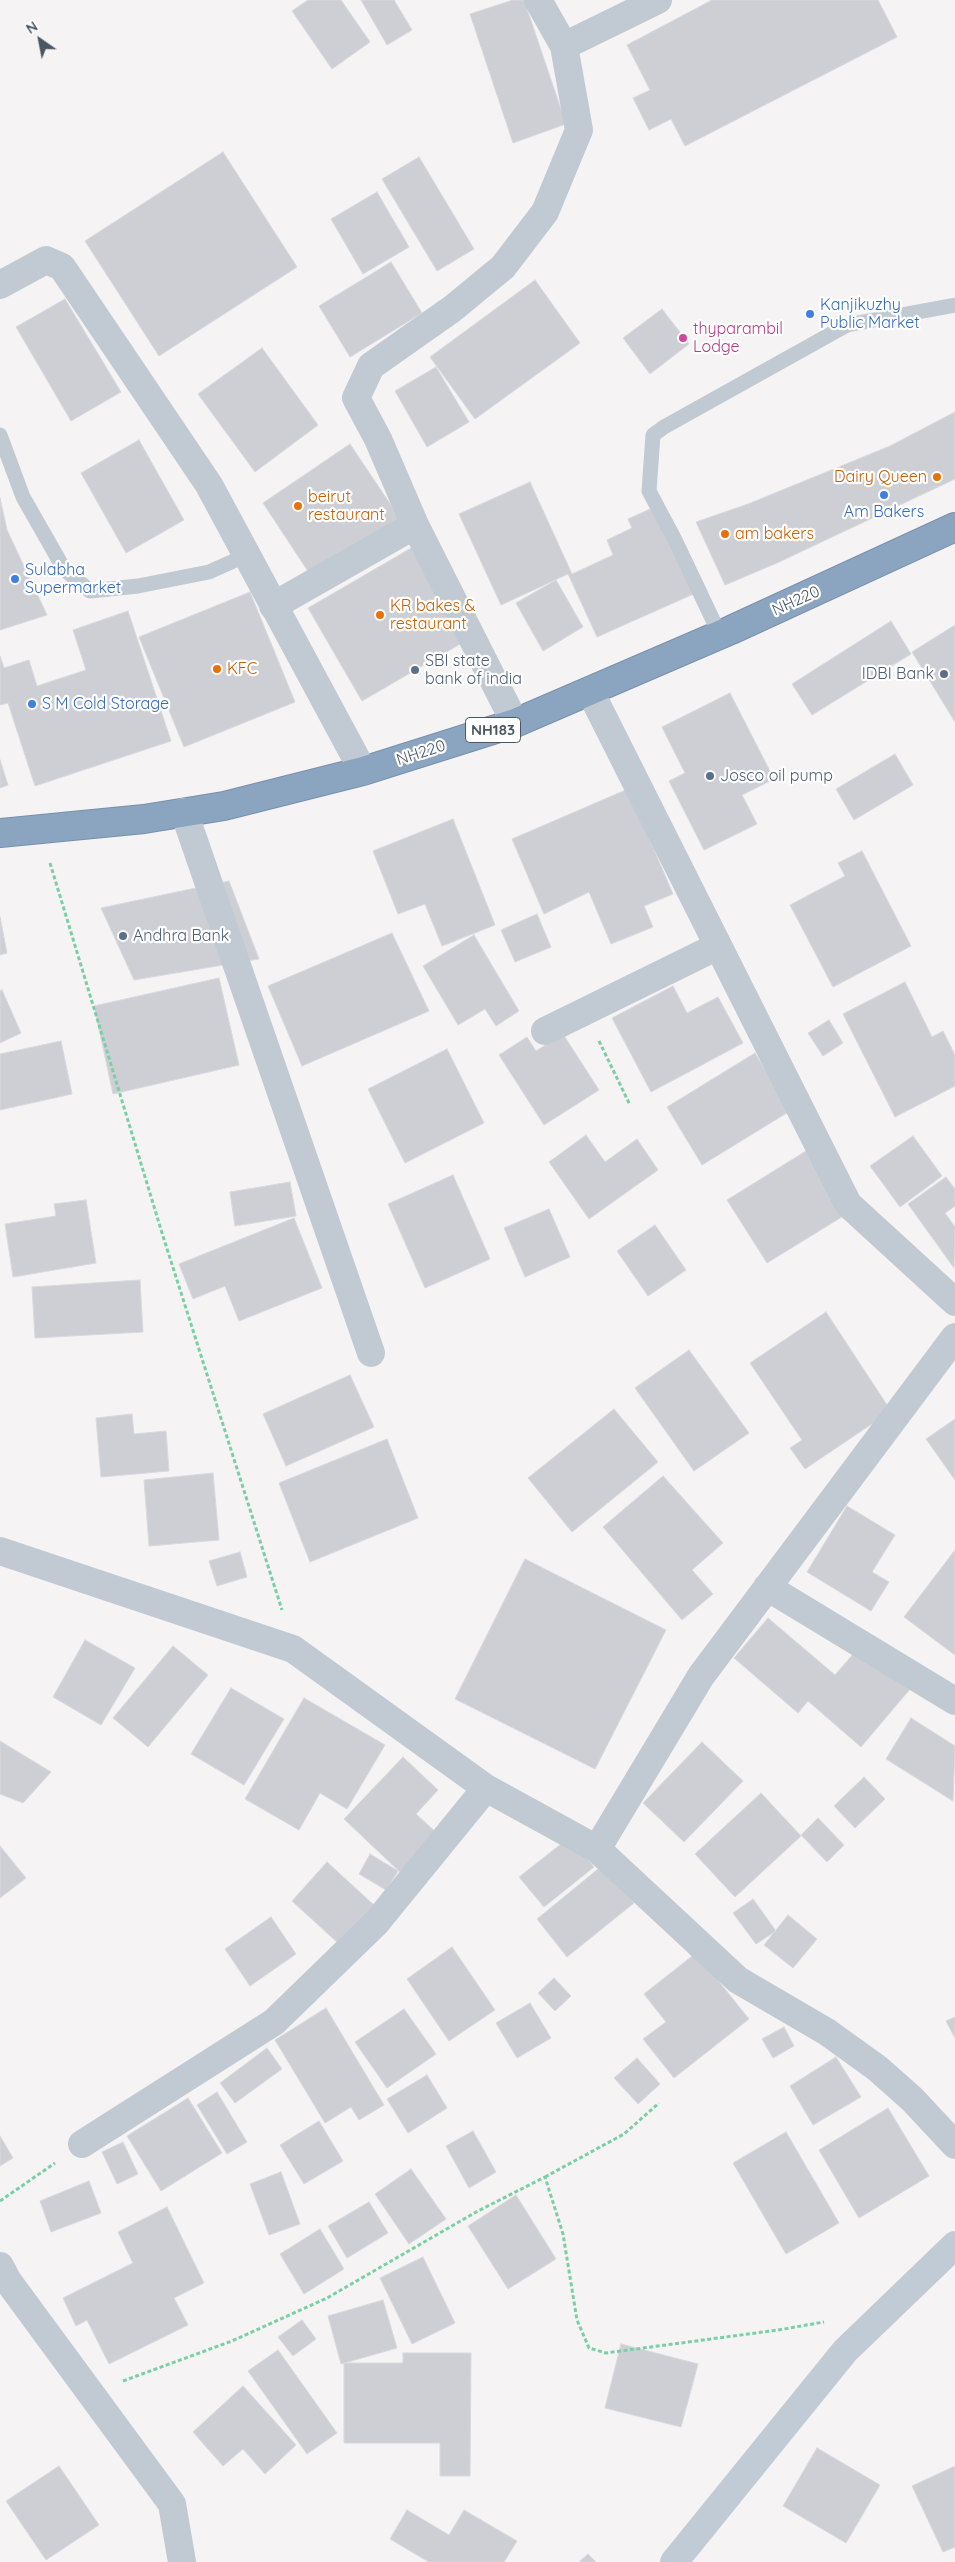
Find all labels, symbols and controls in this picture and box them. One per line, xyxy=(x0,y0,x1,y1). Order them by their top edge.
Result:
north arrow xyxy=(15,15,65,65)
text: N xyxy=(23,17,41,38)
place label: Kanjikuzhy Public Market xyxy=(820,295,920,333)
marker: Kanjikuzhy Public Market xyxy=(804,308,816,320)
place label: thyparambil Lodge xyxy=(693,319,783,357)
marker: thyparambil Lodge xyxy=(677,332,689,344)
place label: Dairy Queen xyxy=(834,467,927,487)
marker: Dairy Queen xyxy=(931,471,943,483)
place label: beirut restaurant xyxy=(308,487,385,525)
marker: Am Bakers xyxy=(878,489,890,501)
marker: beirut restaurant xyxy=(292,500,304,512)
place label: Am Bakers xyxy=(844,502,924,522)
place label: am bakers xyxy=(735,524,814,544)
marker: am bakers xyxy=(719,528,731,540)
place label: Sulabha Supermarket xyxy=(25,560,121,598)
marker: Sulabha Supermarket xyxy=(9,573,21,585)
street label: NH220 xyxy=(769,582,823,620)
place label: KR bakes & restaurant xyxy=(390,596,475,634)
marker: KR bakes & restaurant xyxy=(374,609,386,621)
place label: SBI state bank of india xyxy=(425,651,522,689)
place label: KFC xyxy=(227,659,257,679)
marker: KFC xyxy=(211,663,223,675)
marker: SBI state bank of india xyxy=(409,664,421,676)
place label: IDBI Bank xyxy=(862,664,934,684)
marker: IDBI Bank xyxy=(938,668,950,680)
place label: S M Cold Storage xyxy=(42,694,169,714)
marker: S M Cold Storage xyxy=(26,698,38,710)
road number: NH183 xyxy=(466,718,520,742)
street label: NH220 xyxy=(394,736,448,770)
place label: Josco oil pump xyxy=(720,766,833,786)
marker: Josco oil pump xyxy=(704,770,716,782)
place label: Andhra Bank xyxy=(133,926,229,946)
marker: Andhra Bank xyxy=(117,930,129,942)

